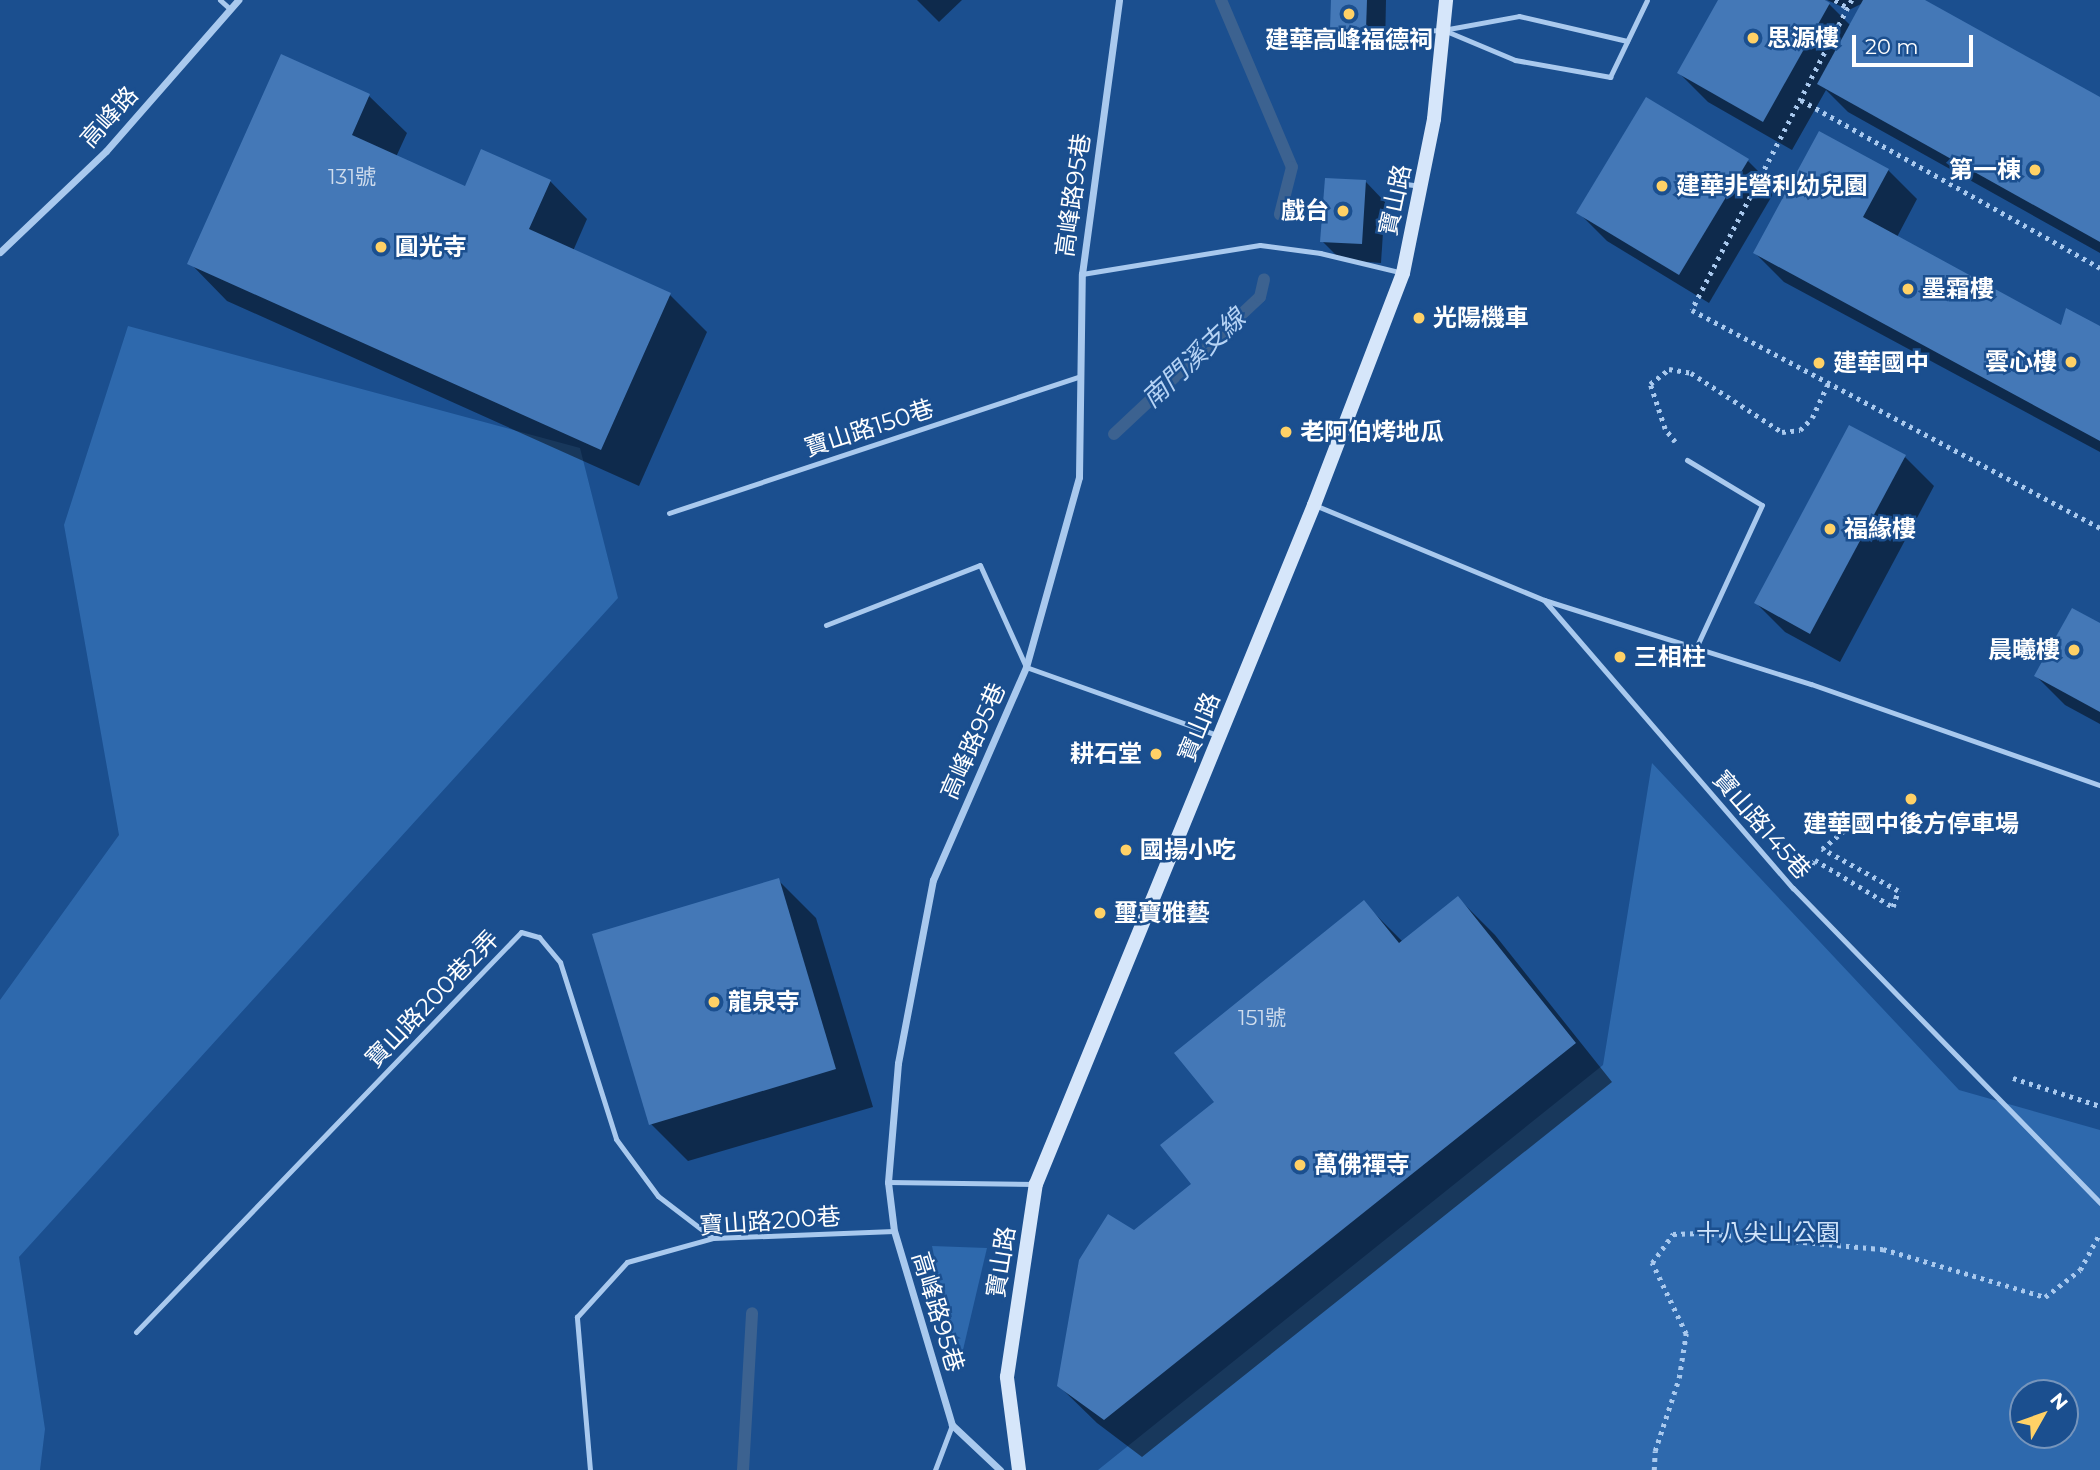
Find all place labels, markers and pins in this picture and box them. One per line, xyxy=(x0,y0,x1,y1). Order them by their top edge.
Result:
marker: 建華高峰福德祠 xyxy=(1341,6,1357,22)
place label: 思源樓 xyxy=(1767,24,1839,52)
place label: 建華高峰福德祠 xyxy=(1265,26,1433,54)
marker: 思源樓 xyxy=(1745,30,1761,46)
place label: 第一棟 xyxy=(1949,156,2021,184)
marker: 第一棟 xyxy=(2027,162,2043,178)
place label: 建華非營利幼兒園 xyxy=(1676,172,1868,200)
marker: 建華非營利幼兒園 xyxy=(1654,178,1670,194)
place label: 戲台 xyxy=(1281,197,1329,225)
marker: 戲台 xyxy=(1335,203,1351,219)
place label: 圓光寺 xyxy=(395,233,467,261)
marker: 圓光寺 xyxy=(373,239,389,255)
place label: 墨霜樓 xyxy=(1922,275,1994,303)
marker: 墨霜樓 xyxy=(1900,281,1916,297)
place label: 光陽機車 xyxy=(1433,304,1529,332)
marker: 光陽機車 xyxy=(1411,310,1427,326)
place label: 雲心樓 xyxy=(1985,348,2057,376)
place label: 建華國中 xyxy=(1833,349,1929,377)
marker: 雲心樓 xyxy=(2063,354,2079,370)
marker: 建華國中 xyxy=(1811,355,1827,371)
place label: 老阿伯烤地瓜 xyxy=(1300,418,1444,446)
marker: 老阿伯烤地瓜 xyxy=(1278,424,1294,440)
place label: 福緣樓 xyxy=(1844,515,1916,543)
marker: 福緣樓 xyxy=(1822,521,1838,537)
place label: 晨曦樓 xyxy=(1988,636,2060,664)
marker: 晨曦樓 xyxy=(2066,642,2082,658)
place label: 三相柱 xyxy=(1634,643,1706,671)
marker: 三相柱 xyxy=(1612,649,1628,665)
place label: 耕石堂 xyxy=(1070,740,1142,768)
marker: 耕石堂 xyxy=(1148,746,1164,762)
marker: 建華國中後方停車場 xyxy=(1903,791,1919,807)
place label: 建華國中後方停車場 xyxy=(1803,810,2019,838)
place label: 國揚小吃 xyxy=(1140,836,1236,864)
marker: 國揚小吃 xyxy=(1118,842,1134,858)
place label: 璽寶雅藝 xyxy=(1114,899,1210,927)
marker: 璽寶雅藝 xyxy=(1092,905,1108,921)
place label: 龍泉寺 xyxy=(728,988,800,1016)
marker: 龍泉寺 xyxy=(706,994,722,1010)
place label: 萬佛禪寺 xyxy=(1314,1151,1410,1179)
marker: 萬佛禪寺 xyxy=(1292,1157,1308,1173)

